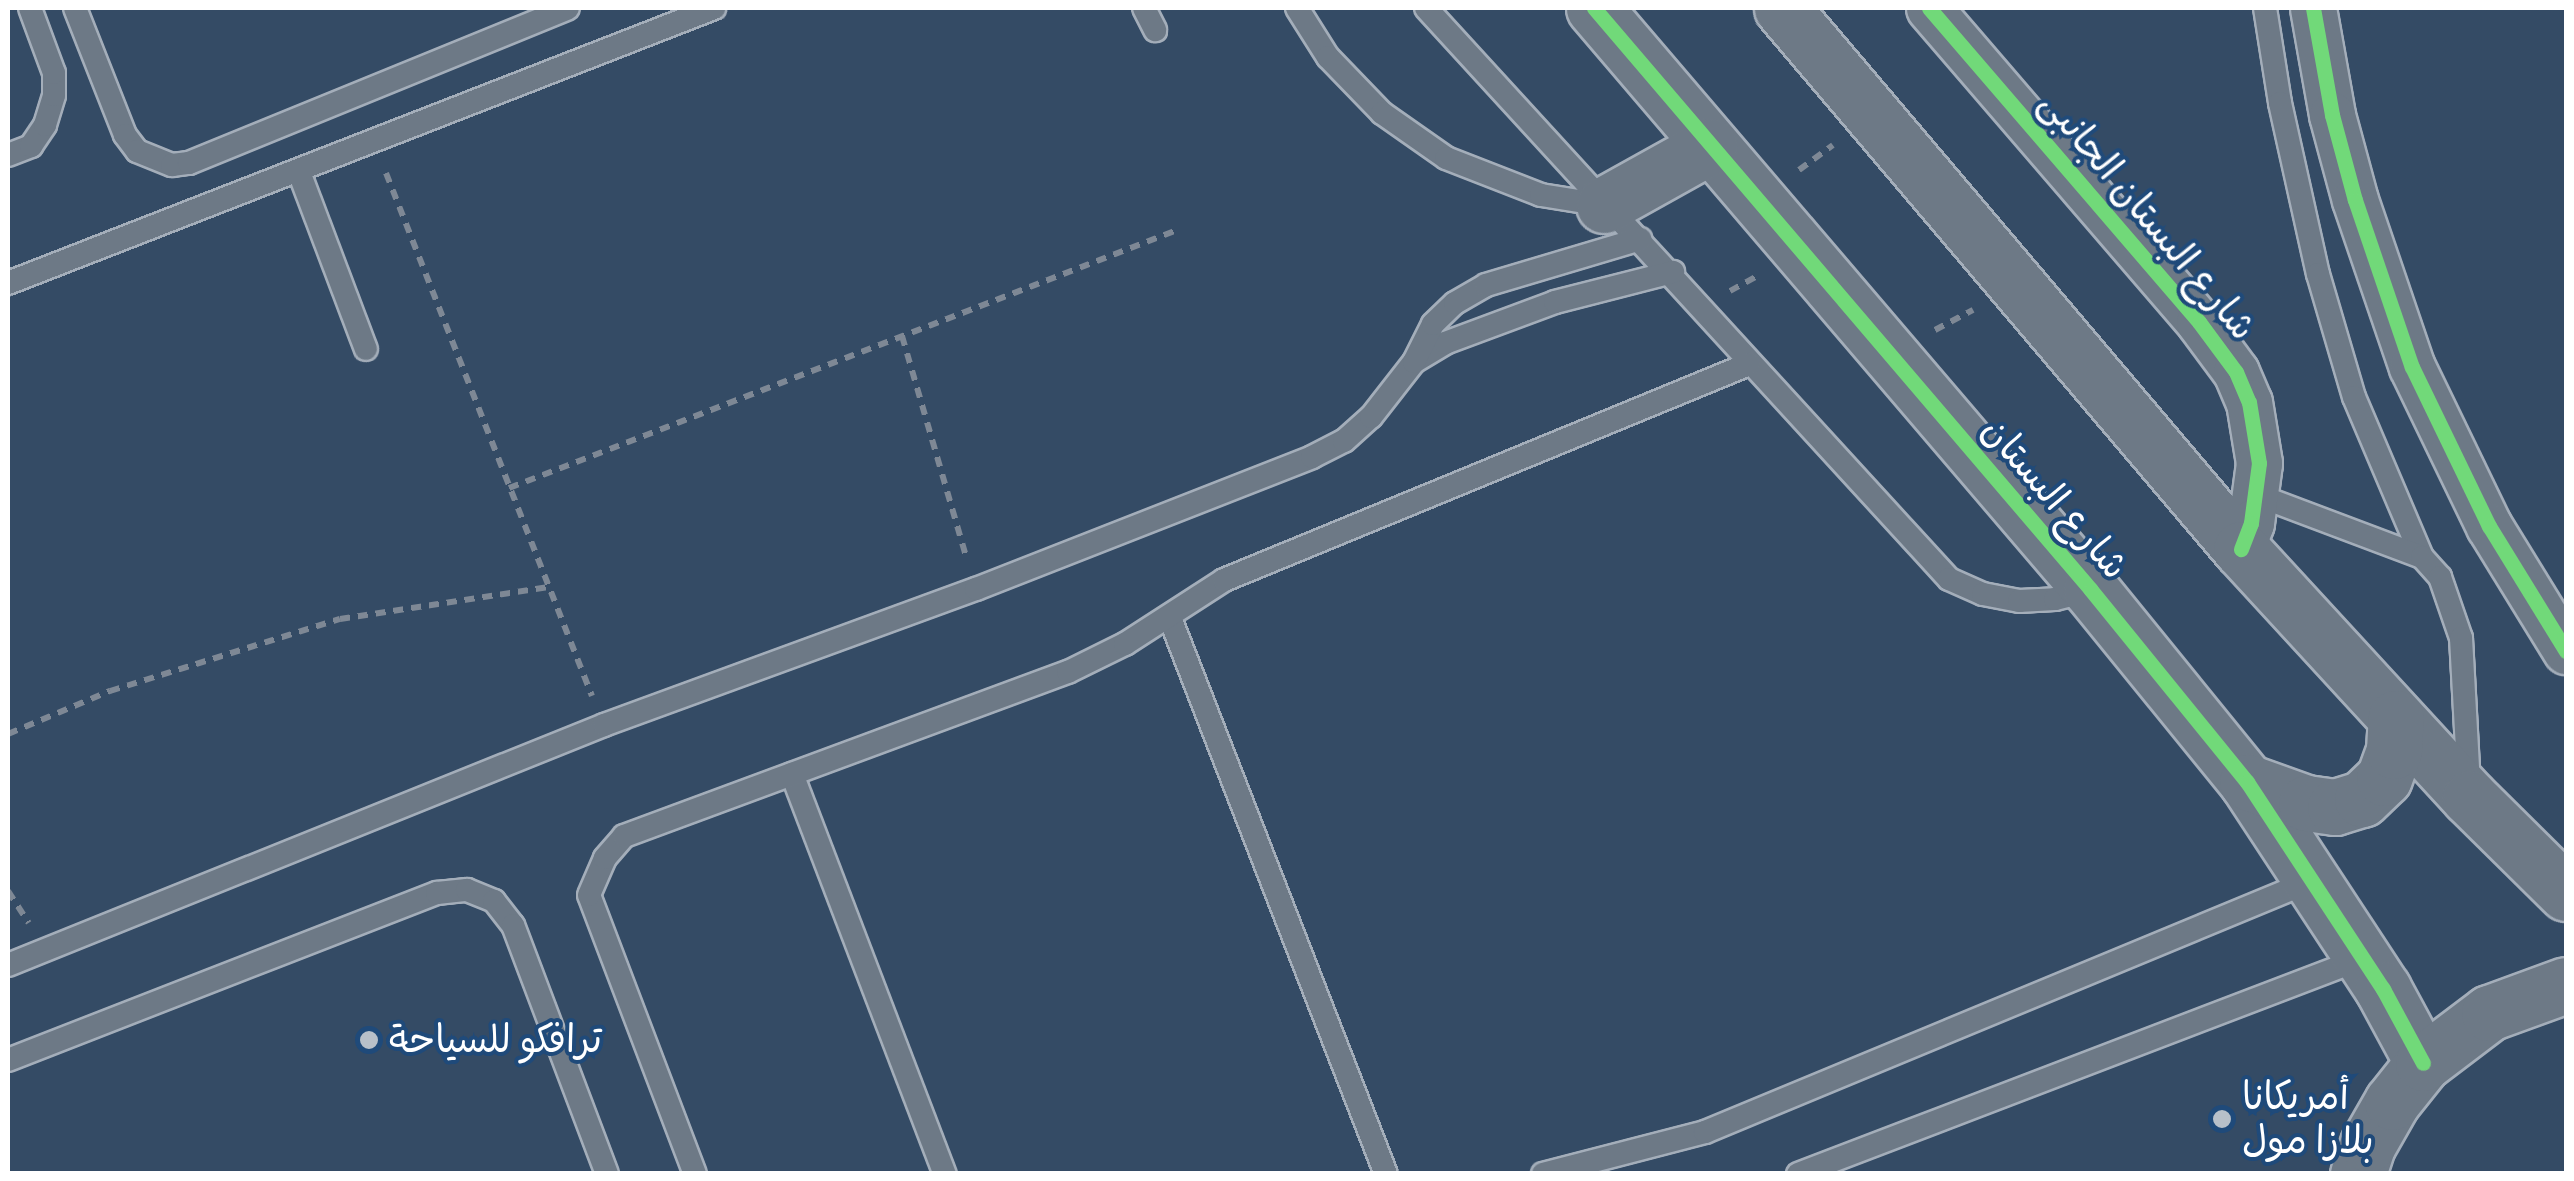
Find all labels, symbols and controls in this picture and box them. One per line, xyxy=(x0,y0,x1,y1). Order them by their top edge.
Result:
street label: شارع البستان الجانبى xyxy=(2030,81,2266,349)
street label: شارع البستان xyxy=(1972,408,2138,588)
place label: ترافكو للسياحة xyxy=(389,1017,602,1063)
marker: ترافكو للسياحة xyxy=(358,1029,380,1051)
place label: أمريكانا بلازا مول xyxy=(2242,1074,2374,1164)
marker: أمريكانا بلازا مول xyxy=(2211,1108,2233,1130)

